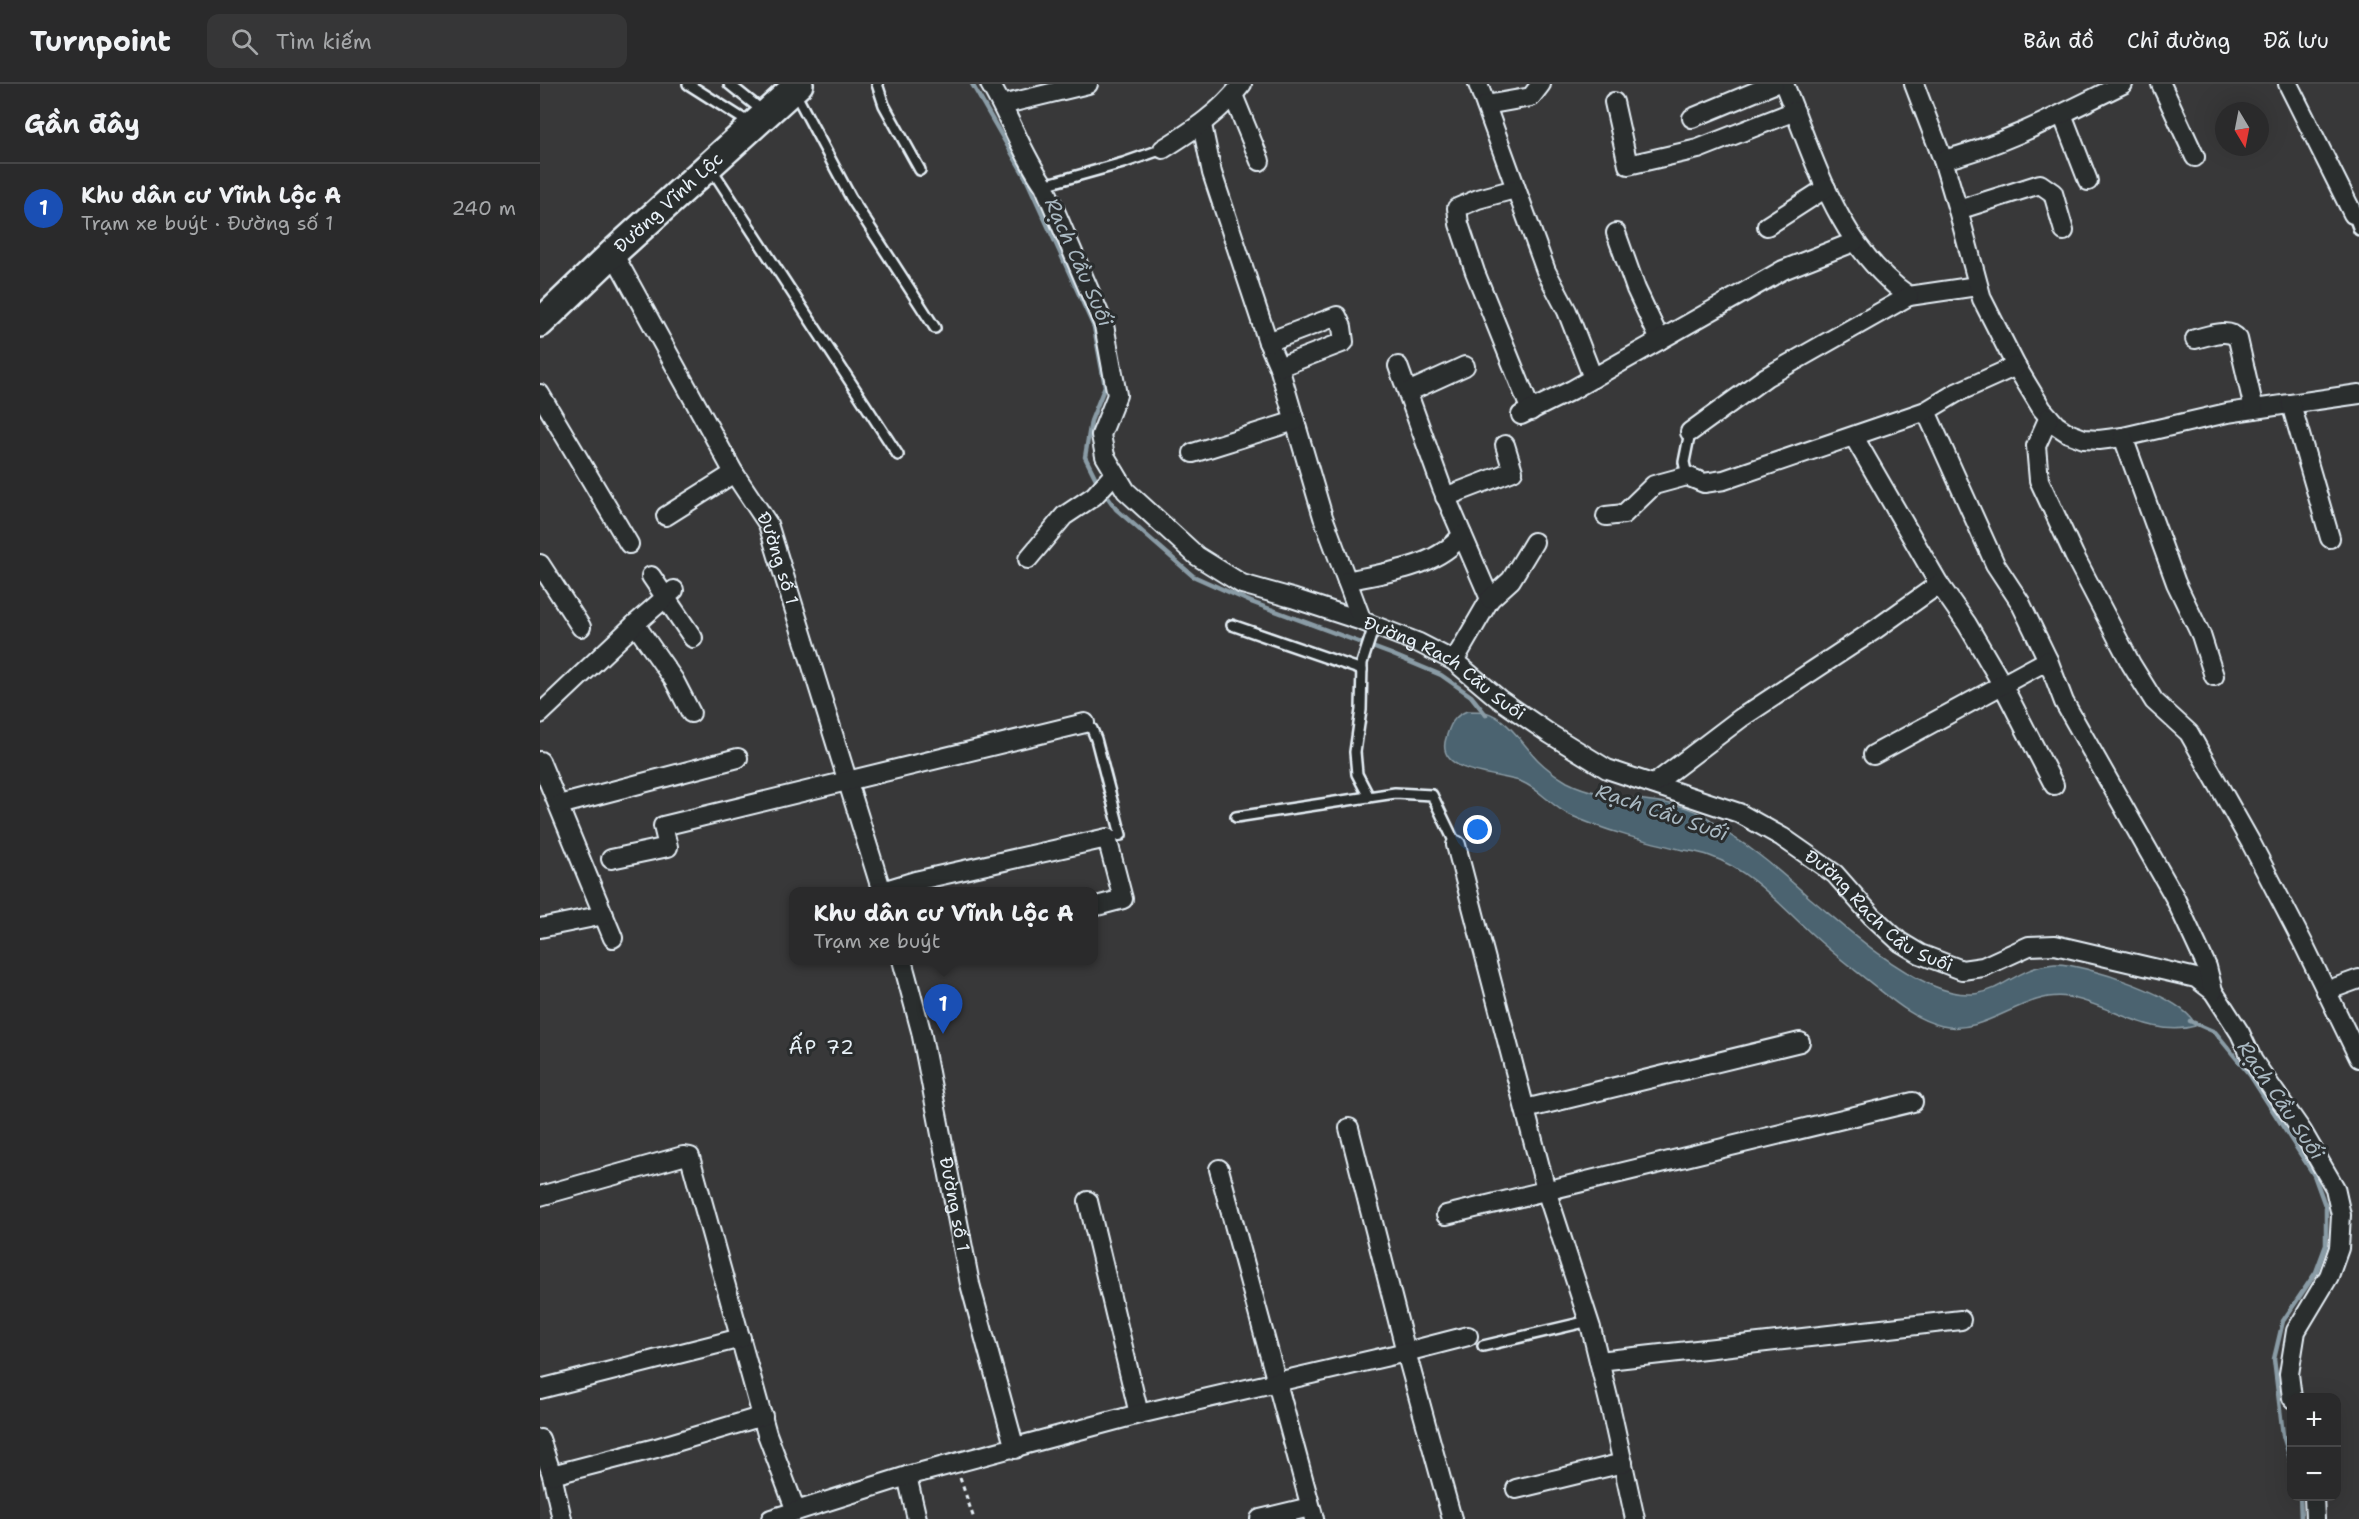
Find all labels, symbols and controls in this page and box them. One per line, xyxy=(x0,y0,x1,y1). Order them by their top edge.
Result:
search box xyxy=(207,14,627,68)
text: Turnpoint xyxy=(30,22,171,60)
icon: search xyxy=(228,25,261,58)
text: Tìm kiếm xyxy=(276,27,372,56)
text: Bản đồ xyxy=(2023,27,2094,55)
text: Chỉ đường xyxy=(2127,27,2230,55)
text: Đã lưu xyxy=(2263,27,2329,55)
north arrow xyxy=(2215,102,2269,156)
text: Gần đây xyxy=(24,106,140,141)
street label: Đường Vĩnh Lộc xyxy=(609,147,728,258)
text: Khu dân cư Vĩnh Lộc A xyxy=(81,181,341,210)
water label: Rạch Cầu Suối xyxy=(1039,194,1119,331)
text: 1 xyxy=(39,195,48,221)
text: 240 m xyxy=(451,195,516,221)
text: Trạm xe buýt · Đường số 1 xyxy=(81,210,334,236)
street label: Đường số 1 xyxy=(751,507,804,607)
street label: Đường Rạch Cầu Suối xyxy=(1360,611,1530,726)
water label: Rạch Cầu Suối xyxy=(1593,777,1732,847)
your location xyxy=(1463,815,1492,844)
street label: Đường Rạch Cầu Suối xyxy=(1800,844,1956,977)
popup xyxy=(789,887,1098,965)
text: Khu dân cư Vĩnh Lộc A xyxy=(813,899,1074,928)
text: Trạm xe buýt xyxy=(813,928,940,954)
pin: 1 xyxy=(924,984,962,1034)
district label: ẤP 72 xyxy=(789,1032,855,1060)
water label: Rạch Cầu Suối xyxy=(2232,1036,2331,1165)
street label: Đường số 1 xyxy=(934,1155,975,1254)
map controls xyxy=(2287,1393,2341,1501)
button: + xyxy=(2287,1393,2341,1447)
button: − xyxy=(2287,1447,2341,1501)

